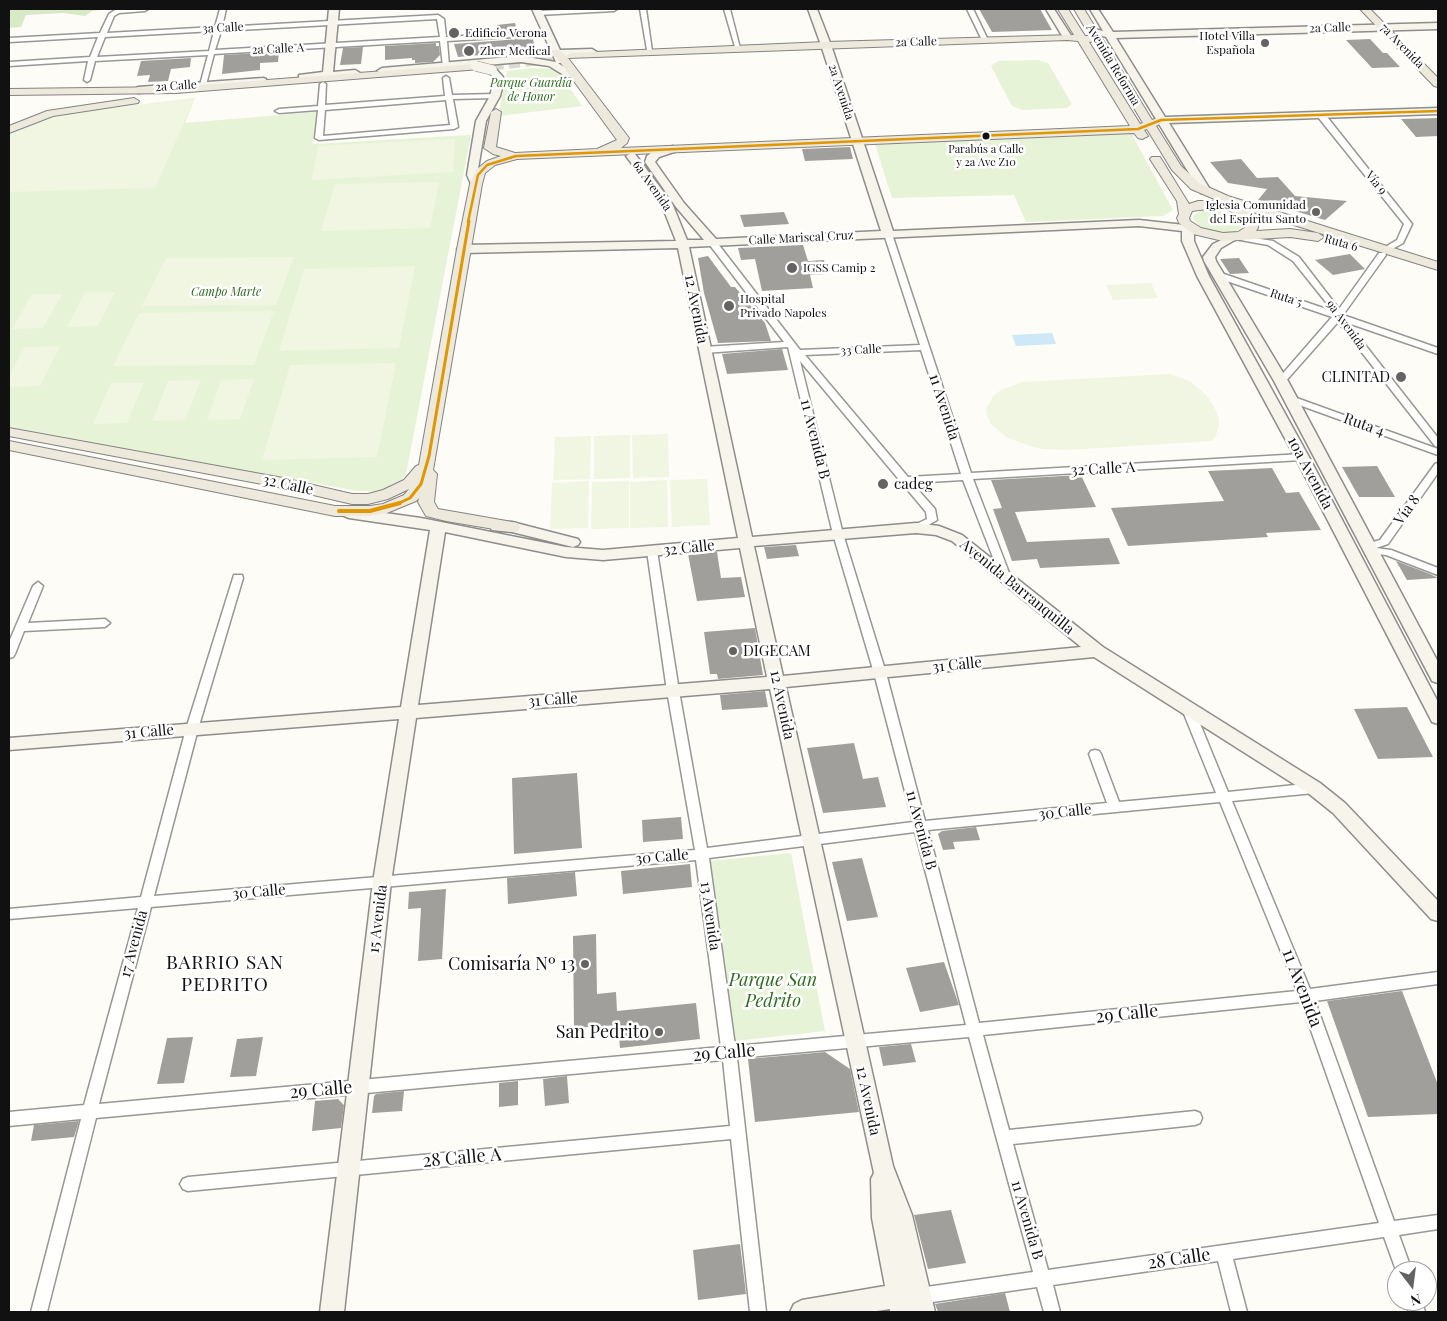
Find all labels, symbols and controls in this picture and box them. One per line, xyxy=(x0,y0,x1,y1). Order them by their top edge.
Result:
street label: 3a Calle xyxy=(202,20,244,36)
street label: 2a Calle xyxy=(1309,20,1351,36)
street label: 7a Avenida xyxy=(1377,21,1427,71)
street label: Avenida Reforma xyxy=(1083,22,1143,108)
marker: Edificio Verona xyxy=(447,26,461,40)
place label: Edificio Verona xyxy=(465,26,547,40)
place label: Hotel Villa Española xyxy=(1199,29,1255,57)
street label: 2a Calle xyxy=(895,34,937,50)
marker: Hotel Villa Española xyxy=(1259,37,1271,49)
street label: 2a Calle A xyxy=(252,40,304,58)
marker: Zher Medical xyxy=(462,44,476,58)
place label: Zher Medical xyxy=(480,44,551,58)
street label: 2a Avenida xyxy=(825,62,857,122)
park label: Parque Guardia de Honor xyxy=(490,76,572,104)
street label: 2a Calle xyxy=(155,77,197,95)
marker: Parabús a Calle y 2a Ave Z10 xyxy=(981,131,991,141)
place label: Parabús a Calle y 2a Ave Z10 xyxy=(948,143,1024,169)
street label: 6a Avenida xyxy=(629,158,675,214)
street label: Vía 9 xyxy=(1362,168,1390,198)
place label: Iglesia Comunidad del Espíritu Santo xyxy=(1205,198,1306,226)
marker: Iglesia Comunidad del Espíritu Santo xyxy=(1310,206,1322,218)
street label: Calle Mariscal Cruz xyxy=(748,228,854,248)
street label: Ruta 6 xyxy=(1323,231,1359,255)
marker: IGSS Camip 2 xyxy=(785,261,799,275)
place label: IGSS Camip 2 xyxy=(803,261,875,275)
street label: 12 Avenida xyxy=(680,273,712,345)
park label: Campo Marte xyxy=(191,285,261,299)
street label: Ruta 5 xyxy=(1268,286,1304,310)
place label: Hospital Privado Napoles xyxy=(740,292,827,320)
street label: 9a Avenida xyxy=(1323,297,1369,353)
marker: Hospital Privado Napoles xyxy=(722,299,736,313)
street label: 33 Calle xyxy=(840,342,882,358)
place label: CLINITAD xyxy=(1321,368,1390,386)
marker: CLINITAD xyxy=(1394,370,1408,384)
street label: 11 Avenida xyxy=(925,372,963,442)
street label: 11 Avenida B xyxy=(796,397,834,481)
street label: Ruta 4 xyxy=(1341,409,1387,441)
street label: 10a Avenida xyxy=(1283,434,1337,512)
street label: 32 Calle A xyxy=(1070,458,1136,480)
street label: 32 Calle xyxy=(261,471,315,499)
place label: cadeg xyxy=(894,475,933,493)
marker: cadeg xyxy=(876,477,890,491)
street label: Vía 8 xyxy=(1390,491,1424,529)
street label: Avenida Barranquilla xyxy=(956,535,1078,639)
street label: 32 Calle xyxy=(662,536,716,560)
place label: DIGECAM xyxy=(743,642,811,660)
marker: DIGECAM xyxy=(727,645,739,657)
street label: 31 Calle xyxy=(931,653,983,677)
street label: 12 Avenida xyxy=(766,669,798,741)
street label: 31 Calle xyxy=(528,689,578,711)
street label: 31 Calle xyxy=(123,721,175,743)
street label: 11 Avenida B xyxy=(902,788,940,872)
street label: 30 Calle xyxy=(1038,800,1092,824)
street label: 30 Calle xyxy=(635,846,689,868)
street label: 13 Avenida xyxy=(696,880,724,952)
street label: 30 Calle xyxy=(232,881,286,903)
street label: 15 Avenida xyxy=(365,884,391,954)
street label: 17 Avenida xyxy=(116,908,152,980)
street label: 11 Avenida xyxy=(1277,946,1327,1030)
district label: BARRIO SAN PEDRITO xyxy=(165,952,285,996)
place label: Comisaría Nº 13 xyxy=(448,953,575,975)
marker: Comisaría Nº 13 xyxy=(579,958,591,970)
park label: Parque San Pedrito xyxy=(729,969,817,1012)
street label: 29 Calle xyxy=(1095,1000,1159,1028)
place label: San Pedrito xyxy=(556,1021,649,1043)
marker: San Pedrito xyxy=(653,1026,665,1038)
street label: 29 Calle xyxy=(692,1040,756,1066)
street label: 12 Avenida xyxy=(852,1065,884,1137)
street label: 29 Calle xyxy=(289,1077,353,1103)
street label: 28 Calle A xyxy=(422,1144,502,1172)
street label: 11 Avenida B xyxy=(1007,1178,1047,1262)
street label: 28 Calle xyxy=(1146,1244,1212,1274)
north arrow xyxy=(1387,1261,1437,1311)
text: N xyxy=(1408,1290,1423,1310)

